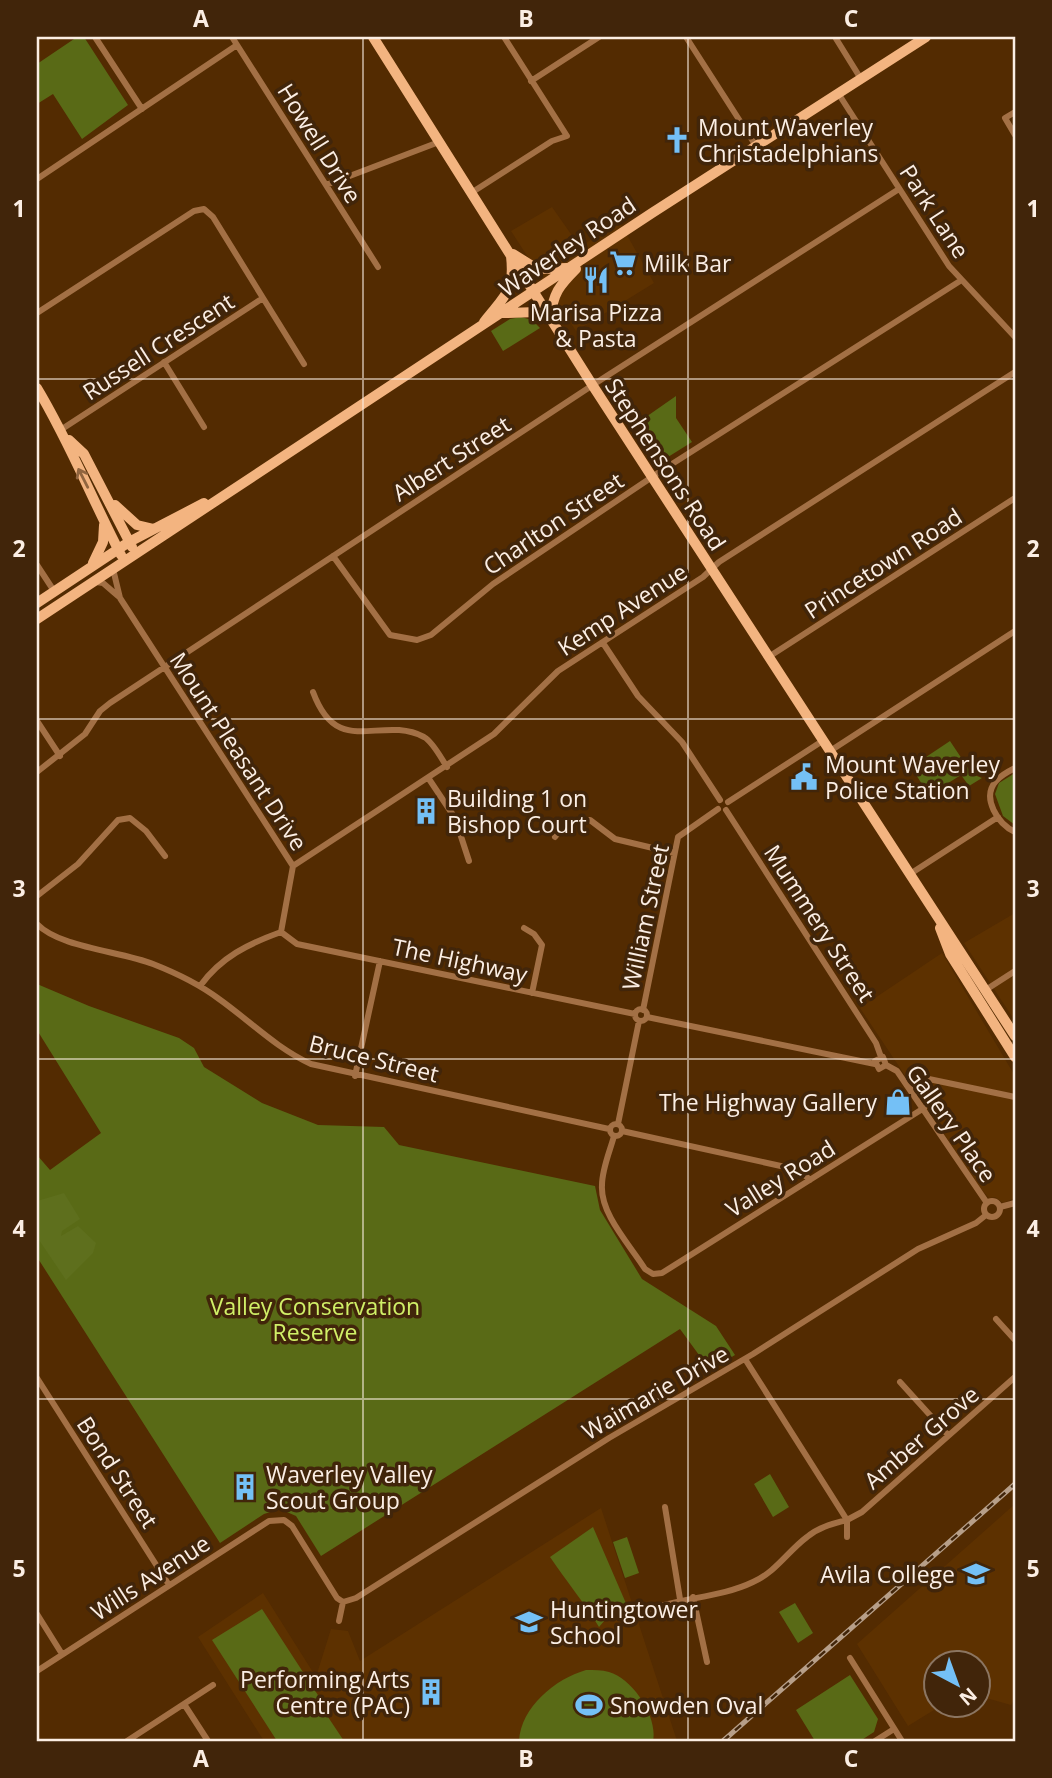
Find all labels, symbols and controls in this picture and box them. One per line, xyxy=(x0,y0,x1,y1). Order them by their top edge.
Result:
text: A xyxy=(193,2,209,34)
text: B xyxy=(518,2,534,34)
text: C xyxy=(844,2,858,34)
street label: Howell Drive xyxy=(271,77,369,209)
place label: Mount Waverley Christadelphians xyxy=(698,111,878,169)
church icon: Mount Waverley Christadelphians xyxy=(662,125,692,155)
street label: Park Lane xyxy=(893,158,977,264)
street label: Waverley Road xyxy=(492,188,642,304)
text: 1 xyxy=(12,192,26,224)
text: 1 xyxy=(1026,192,1040,224)
place label: Milk Bar xyxy=(644,247,732,279)
supermarket icon: Milk Bar xyxy=(608,248,638,278)
restaurant icon: Marisa Pizza & Pasta xyxy=(581,265,611,295)
street label: Russell Crescent xyxy=(76,285,240,407)
place label: Marisa Pizza & Pasta xyxy=(530,296,662,354)
street label: Stephensons Road xyxy=(598,372,734,556)
street label: Albert Street xyxy=(386,408,516,508)
street label: Charlton Street xyxy=(477,464,629,582)
one-way arrow xyxy=(75,468,89,489)
street label: Princetown Road xyxy=(798,500,968,626)
text: 2 xyxy=(12,532,26,564)
text: 2 xyxy=(1026,532,1040,564)
street label: Kemp Avenue xyxy=(551,555,693,663)
street label: Mount Pleasant Drive xyxy=(163,646,315,856)
place label: Mount Waverley Police Station xyxy=(825,748,1000,806)
public building icon: Mount Waverley Police Station xyxy=(789,762,819,792)
place label: Building 1 on Bishop Court xyxy=(447,782,587,840)
building icon: Building 1 on Bishop Court xyxy=(411,796,441,826)
street label: Mummery Street xyxy=(757,838,883,1008)
street label: William Street xyxy=(614,841,676,993)
text: 3 xyxy=(12,872,26,904)
text: 3 xyxy=(1026,872,1040,904)
street label: The Highway xyxy=(390,930,531,990)
street label: Bruce Street xyxy=(306,1026,442,1090)
street label: Gallery Place xyxy=(900,1058,1004,1188)
place label: The Highway Gallery xyxy=(659,1086,877,1118)
shop icon: The Highway Gallery xyxy=(883,1087,913,1117)
street label: Valley Road xyxy=(719,1132,841,1224)
text: 4 xyxy=(12,1212,26,1244)
text: 4 xyxy=(1026,1212,1040,1244)
park label: Valley Conservation Reserve xyxy=(210,1290,420,1348)
street label: Waimarie Drive xyxy=(576,1337,734,1447)
street label: Amber Grove xyxy=(857,1378,985,1496)
street label: Bond Street xyxy=(70,1410,166,1534)
place label: Waverley Valley Scout Group xyxy=(266,1458,433,1516)
building icon: Waverley Valley Scout Group xyxy=(230,1472,260,1502)
street label: Wills Avenue xyxy=(84,1527,216,1627)
text: 5 xyxy=(12,1552,26,1584)
text: 5 xyxy=(1026,1552,1040,1584)
place label: Avila College xyxy=(820,1558,955,1590)
school or university icon: Avila College xyxy=(961,1559,991,1589)
place label: Huntingtower School xyxy=(550,1593,699,1651)
school or university icon: Huntingtower School xyxy=(514,1607,544,1637)
north arrow xyxy=(922,1648,992,1718)
place label: Performing Arts Centre (PAC) xyxy=(240,1663,410,1721)
building icon: Performing Arts Centre (PAC) xyxy=(416,1677,446,1707)
text: N xyxy=(954,1682,983,1712)
place label: Snowden Oval xyxy=(610,1689,763,1721)
sports icon: Snowden Oval xyxy=(574,1690,604,1720)
text: A xyxy=(193,1742,209,1774)
text: B xyxy=(518,1742,534,1774)
text: C xyxy=(844,1742,858,1774)

